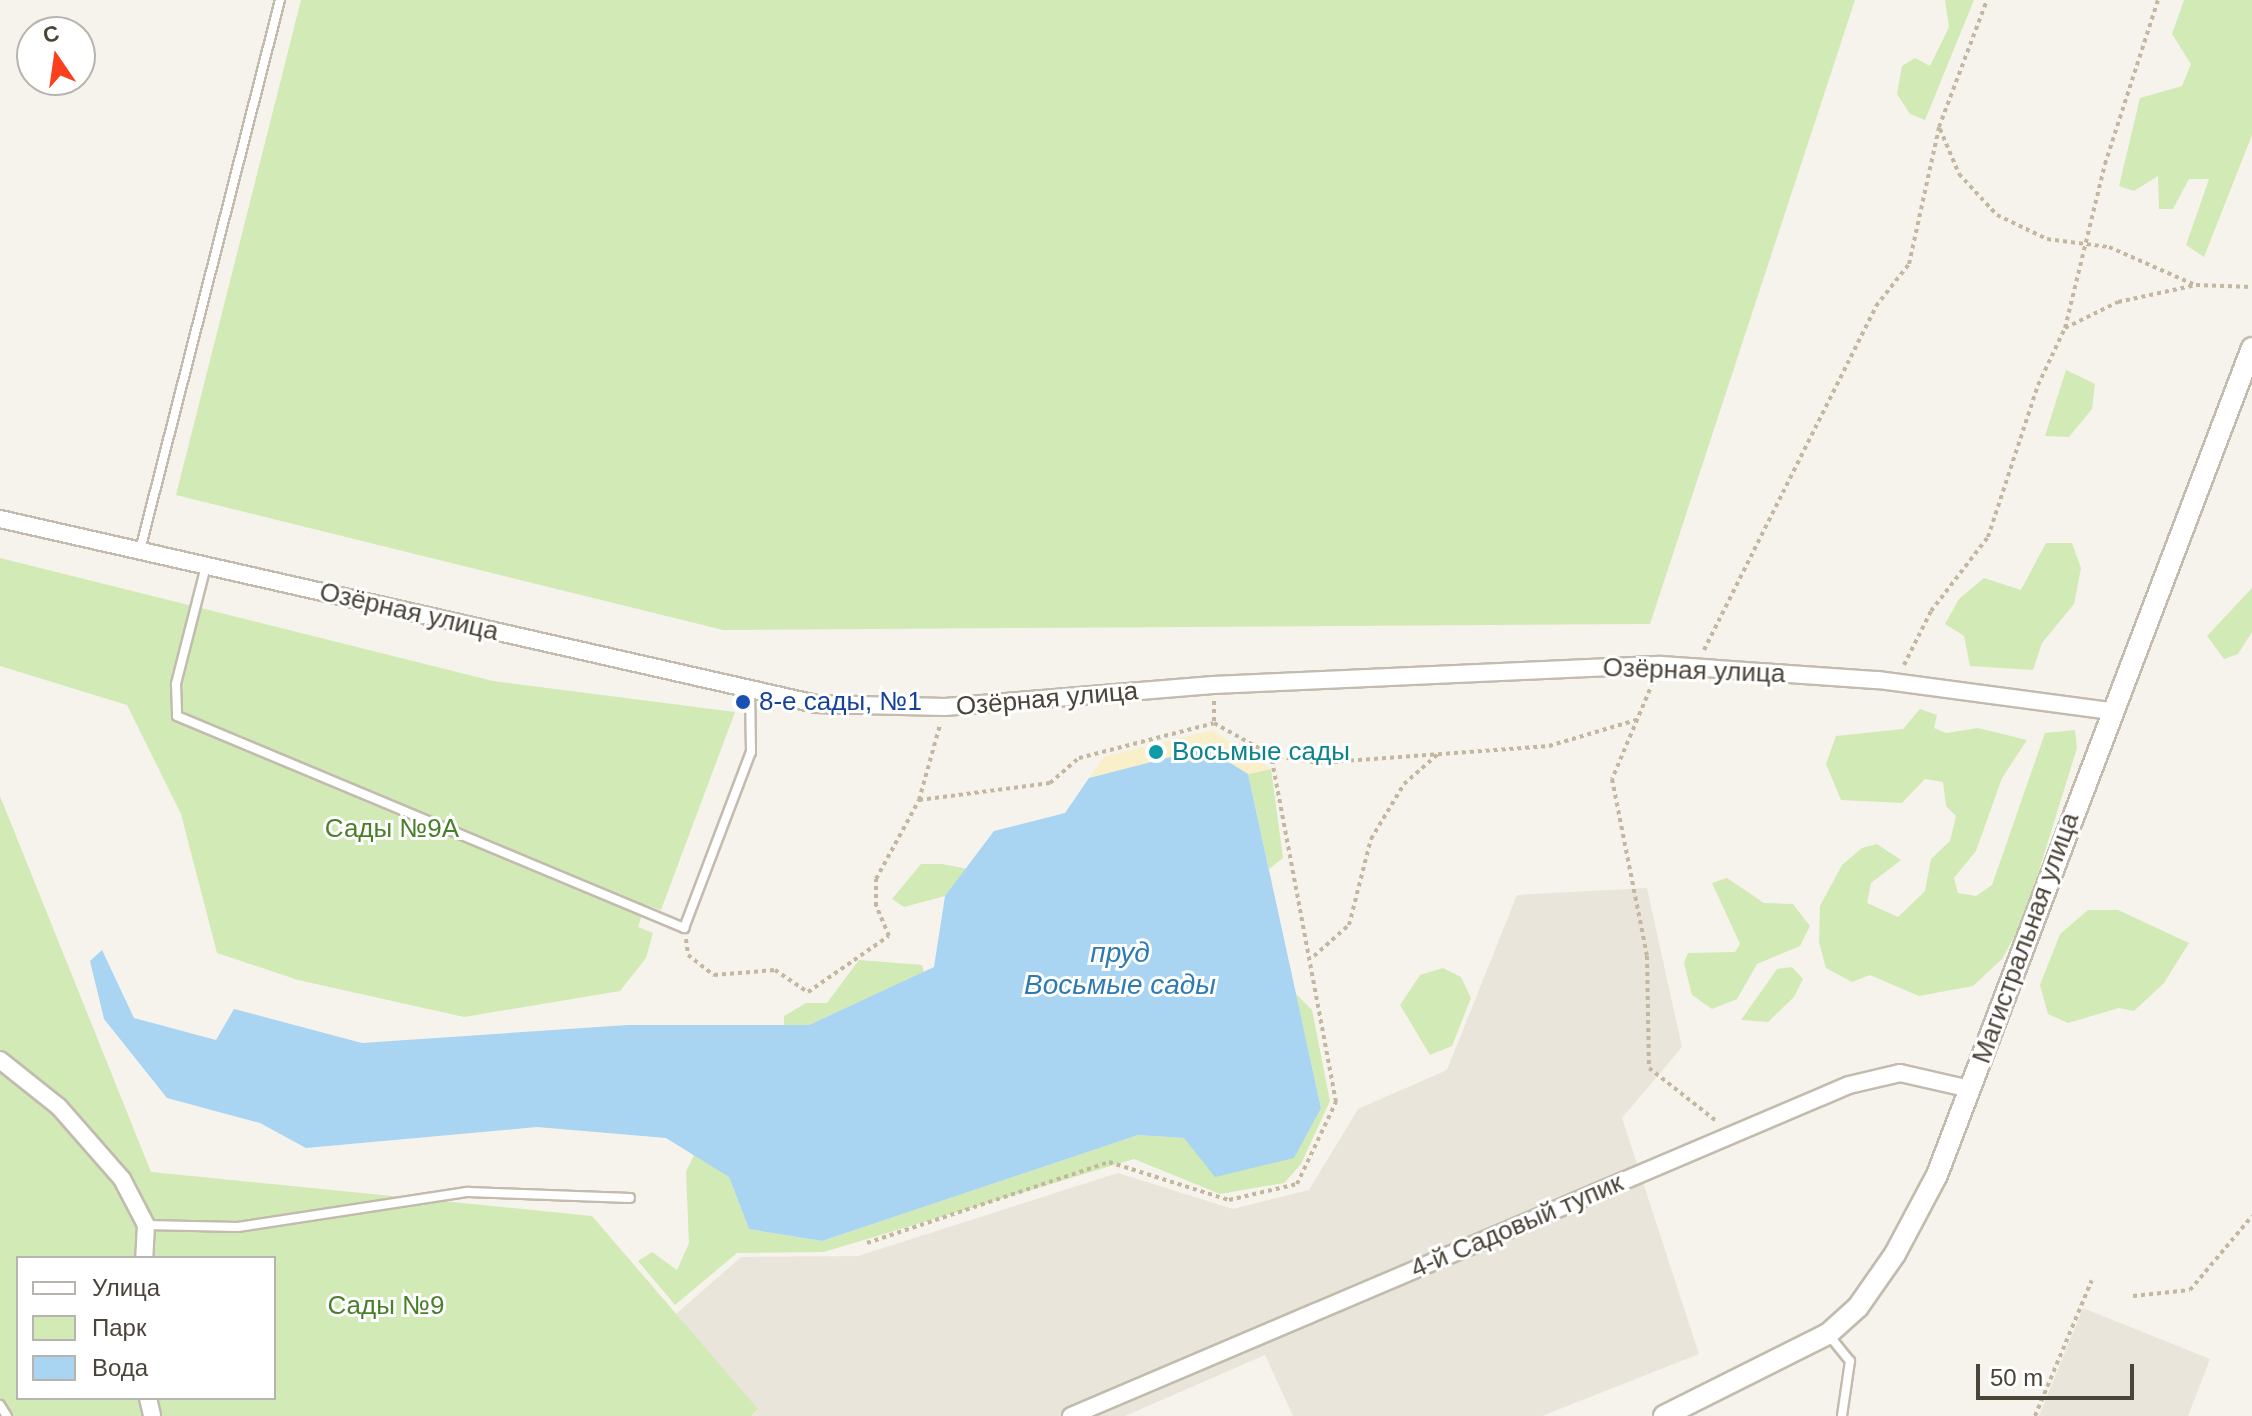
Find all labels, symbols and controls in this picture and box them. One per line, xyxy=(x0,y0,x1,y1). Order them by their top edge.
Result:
north arrow xyxy=(16,16,96,96)
text: С xyxy=(40,20,61,48)
street label: Озёрная улица xyxy=(317,576,501,648)
street label: Озёрная улица xyxy=(1602,652,1786,690)
street label: Озёрная улица xyxy=(955,675,1139,723)
place label: 8-е сады, №1 xyxy=(759,686,922,718)
marker: 8-е сады, №1 xyxy=(734,693,752,711)
place label: Восьмые сады xyxy=(1172,736,1350,768)
marker: Восьмые сады xyxy=(1147,743,1165,761)
street label: Магистральная улица xyxy=(1966,808,2086,1068)
park label: Сады №9А xyxy=(325,813,459,845)
water label: пруд Восьмые сады xyxy=(1024,936,1216,1002)
street label: 4-й Садовый тупик xyxy=(1406,1167,1628,1285)
legend xyxy=(16,1256,276,1400)
text: Улица xyxy=(92,1274,160,1301)
park label: Сады №9 xyxy=(328,1290,444,1322)
text: Парк xyxy=(92,1314,146,1341)
scale bar xyxy=(1980,1348,2138,1398)
text: Вода xyxy=(92,1354,148,1381)
text: 50 m xyxy=(1990,1364,2043,1391)

